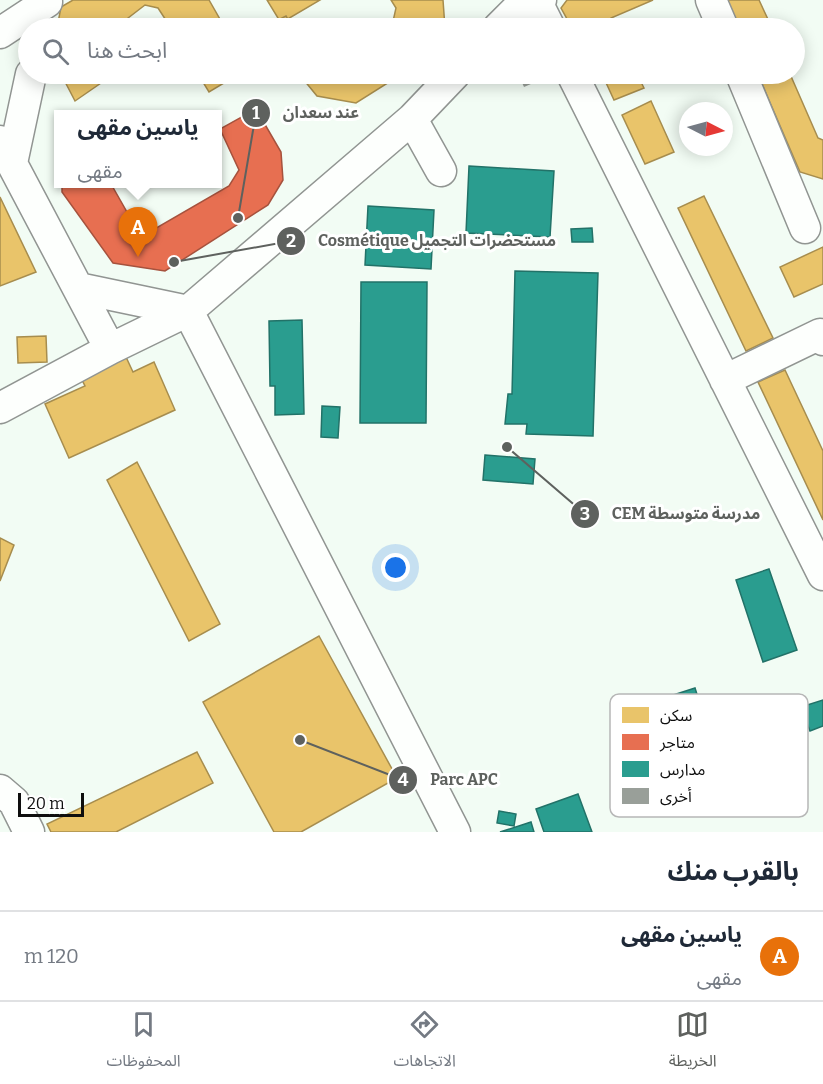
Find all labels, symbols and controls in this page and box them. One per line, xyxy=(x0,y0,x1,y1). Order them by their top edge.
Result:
search box xyxy=(18,18,805,84)
icon: search xyxy=(39,35,72,68)
text: ابحث هنا xyxy=(87,37,167,64)
callout: عند سعدان xyxy=(241,96,372,130)
text: 1 xyxy=(252,102,260,124)
north arrow xyxy=(679,102,733,156)
text: عند سعدان xyxy=(283,103,359,122)
popup xyxy=(54,110,222,188)
text: ياسين مقهى xyxy=(77,114,199,141)
text: مقهى xyxy=(77,159,123,183)
pin: A xyxy=(118,208,158,257)
callout: Cosmétique مستحضرات التجميل xyxy=(276,224,568,258)
text: 2 xyxy=(286,230,296,252)
text: Cosmétique مستحضرات التجميل xyxy=(318,231,556,250)
callout: CEM مدرسة متوسطة xyxy=(570,497,773,531)
text: 3 xyxy=(580,503,590,525)
text: CEM مدرسة متوسطة xyxy=(612,504,760,523)
your location xyxy=(381,553,410,582)
legend xyxy=(610,694,808,817)
text: سكن xyxy=(660,706,692,725)
text: متاجر xyxy=(659,733,695,752)
text: مدارس xyxy=(660,760,705,779)
callout: Parc APC xyxy=(388,763,510,797)
text: 4 xyxy=(398,769,409,791)
text: Parc APC xyxy=(430,770,498,789)
text: أخرى xyxy=(660,787,692,806)
scale bar xyxy=(18,790,84,818)
text: 20 m xyxy=(27,794,64,813)
text: بالقرب منك xyxy=(668,856,799,887)
text: ياسين مقهى xyxy=(621,921,742,948)
text: 120 m xyxy=(24,944,79,968)
text: A xyxy=(772,944,787,968)
text: مقهى xyxy=(697,966,742,990)
tab: المحفوظات xyxy=(106,1008,181,1078)
tab: الاتجاهات xyxy=(393,1008,456,1078)
tab: الخريطة xyxy=(669,1008,717,1078)

